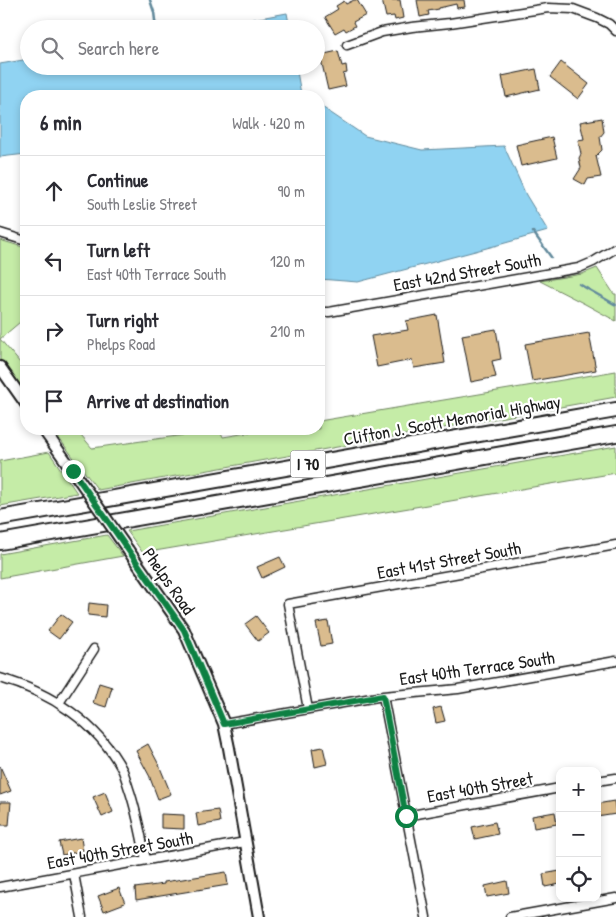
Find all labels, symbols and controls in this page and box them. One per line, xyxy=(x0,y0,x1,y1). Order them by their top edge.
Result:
search box xyxy=(20,20,325,75)
icon: search xyxy=(38,34,66,62)
text: Search here xyxy=(78,35,159,61)
text: 6 min xyxy=(40,108,82,137)
text: Walk · 420 m xyxy=(232,112,305,134)
text: Continue xyxy=(87,167,148,193)
icon: ahead xyxy=(40,177,68,205)
text: 90 m xyxy=(277,180,305,202)
text: South Leslie Street xyxy=(87,193,197,215)
text: Turn left xyxy=(87,237,150,263)
icon: left xyxy=(40,247,68,275)
street label: East 42nd Street South xyxy=(391,247,543,297)
text: 120 m xyxy=(270,250,305,272)
text: East 40th Terrace South xyxy=(87,263,226,285)
text: Turn right xyxy=(87,307,158,333)
icon: right xyxy=(40,317,68,345)
text: 210 m xyxy=(270,320,305,342)
text: Phelps Road xyxy=(87,333,155,355)
icon: arrive xyxy=(40,387,68,415)
text: Arrive at destination xyxy=(87,388,229,414)
street label: Clifton J. Scott Memorial Highway xyxy=(342,389,563,451)
road number: I 70 xyxy=(290,450,326,478)
route end xyxy=(62,460,85,483)
street label: East 41st Street South xyxy=(375,535,523,585)
street label: Phelps Road xyxy=(137,543,201,619)
street label: East 40th Terrace South xyxy=(398,645,557,691)
street label: East 40th Street xyxy=(425,765,536,809)
map controls xyxy=(556,767,601,902)
button: + xyxy=(556,767,601,812)
route start xyxy=(395,805,418,828)
button: − xyxy=(556,812,601,857)
street label: East 40th Street South xyxy=(45,825,195,875)
button: locate xyxy=(556,857,601,902)

